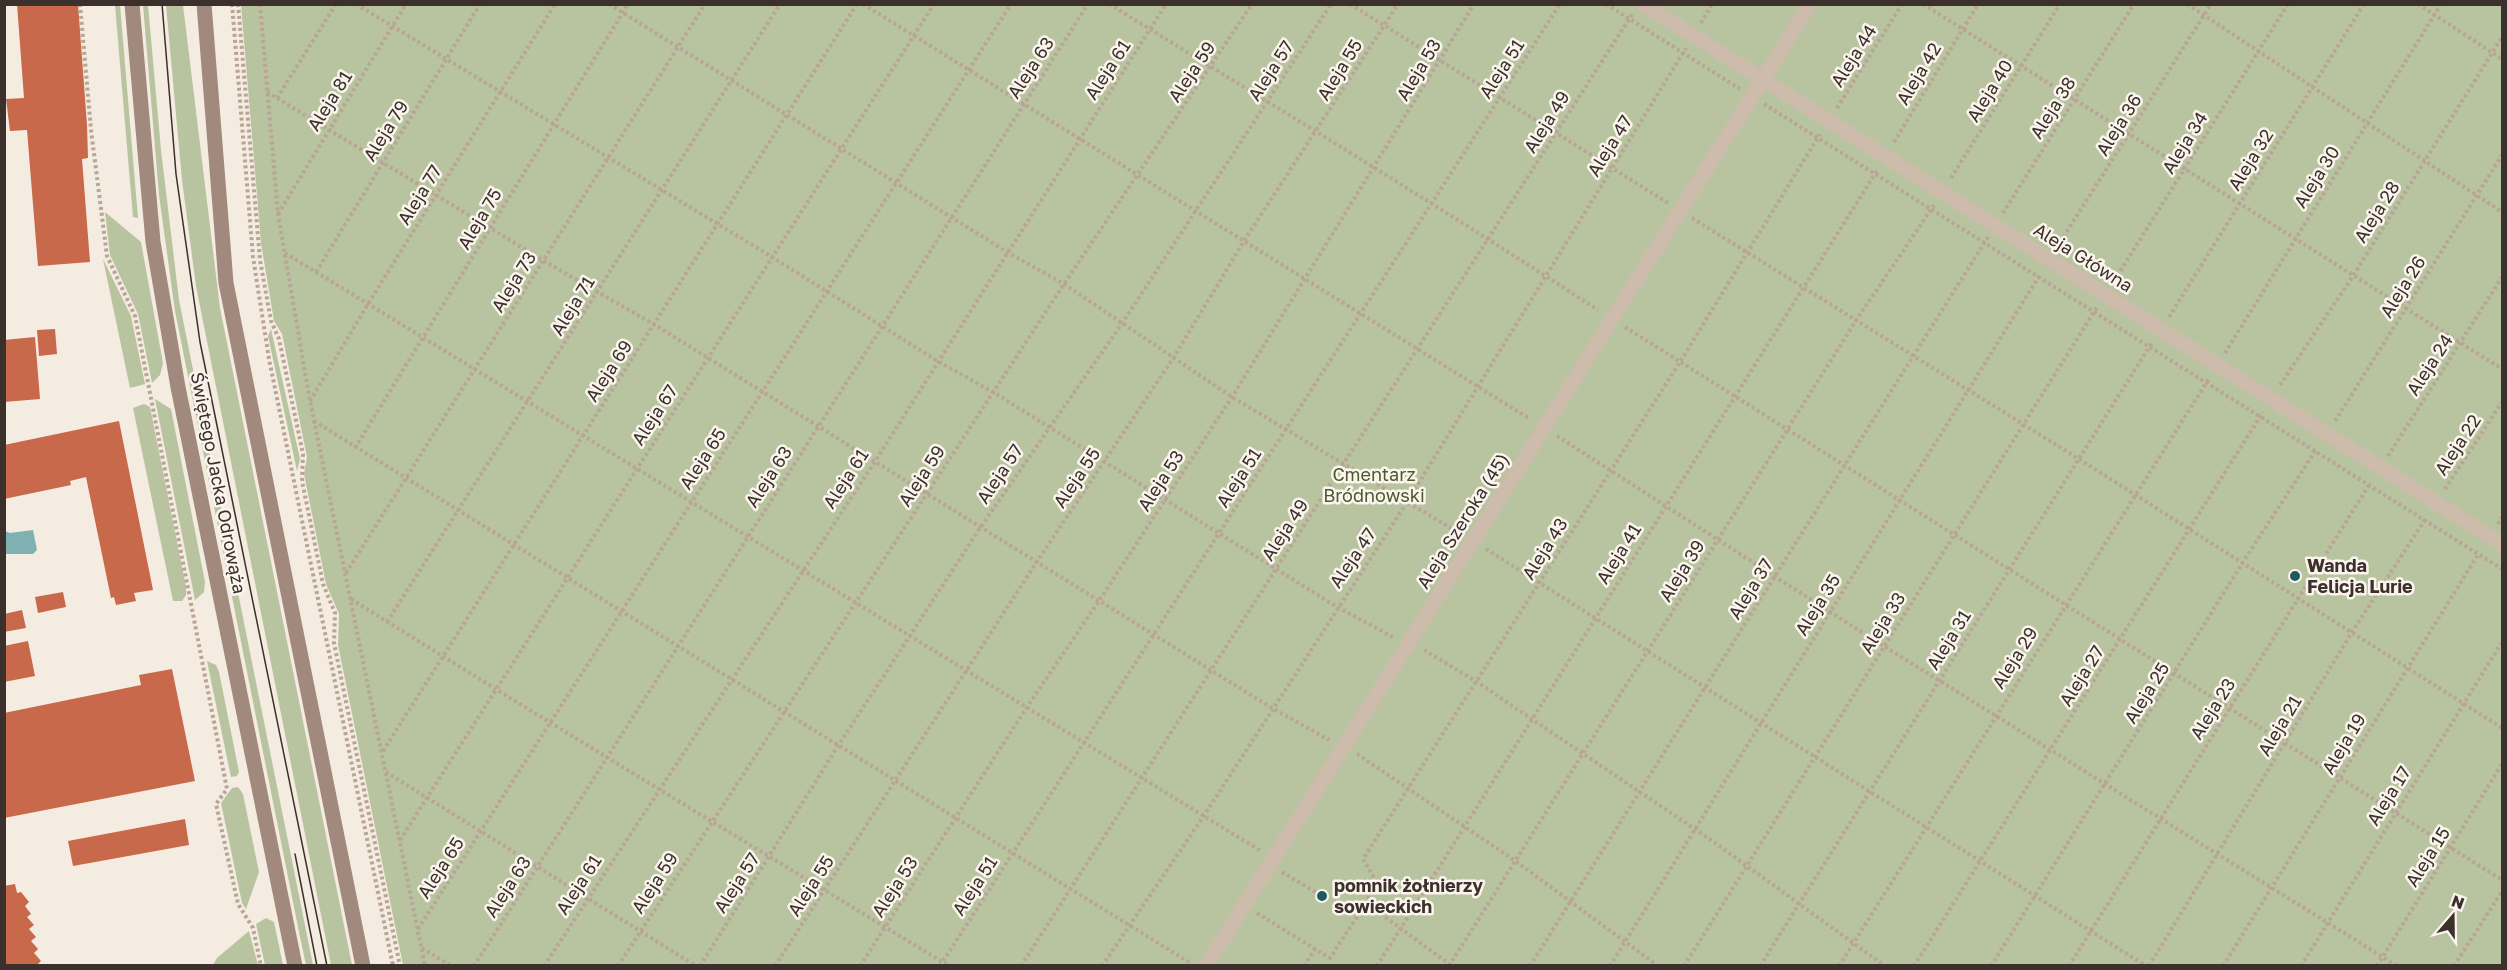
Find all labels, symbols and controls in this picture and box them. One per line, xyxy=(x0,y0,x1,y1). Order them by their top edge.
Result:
street label: Aleja 44 xyxy=(1825,20,1881,91)
street label: Aleja 63 xyxy=(1002,33,1058,102)
street label: Aleja 51 xyxy=(1474,34,1529,102)
street label: Aleja 61 xyxy=(1080,35,1135,103)
street label: Aleja 55 xyxy=(1312,35,1367,104)
street label: Aleja 53 xyxy=(1391,35,1445,104)
street label: Aleja 57 xyxy=(1243,36,1298,105)
street label: Aleja 59 xyxy=(1163,37,1219,106)
street label: Aleja 42 xyxy=(1891,38,1945,109)
street label: Aleja 40 xyxy=(1961,55,2017,126)
street label: Aleja 81 xyxy=(302,66,356,135)
street label: Aleja 38 xyxy=(2025,72,2080,142)
street label: Aleja 49 xyxy=(1519,86,1574,157)
street label: Aleja 36 xyxy=(2091,90,2146,159)
street label: Aleja 79 xyxy=(358,96,412,165)
street label: Aleja 34 xyxy=(2157,107,2212,177)
street label: Aleja 47 xyxy=(1582,111,1636,180)
street label: Aleja 32 xyxy=(2223,125,2278,194)
street label: Aleja 30 xyxy=(2289,141,2344,212)
street label: Aleja 77 xyxy=(392,161,446,228)
street label: Aleja 28 xyxy=(2349,177,2404,246)
street label: Aleja 75 xyxy=(452,184,506,253)
street label: Aleja Główna xyxy=(2030,218,2137,296)
street label: Aleja 73 xyxy=(486,247,540,316)
street label: Aleja 26 xyxy=(2375,252,2430,321)
street label: Aleja 71 xyxy=(545,272,599,339)
street label: Aleja 24 xyxy=(2401,330,2457,399)
street label: Aleja 69 xyxy=(580,336,636,405)
street label: Świętego Jacka Odrowąża xyxy=(187,370,251,596)
street label: Aleja 67 xyxy=(627,380,682,449)
street label: Aleja 22 xyxy=(2429,410,2485,479)
street label: Aleja 65 xyxy=(674,424,730,493)
street label: Aleja 57 xyxy=(971,439,1027,507)
street label: Aleja 59 xyxy=(893,441,949,510)
street label: Aleja 63 xyxy=(740,442,796,511)
street label: Aleja 55 xyxy=(1048,443,1104,512)
street label: Aleja 51 xyxy=(1211,443,1266,511)
street label: Aleja 61 xyxy=(818,444,873,512)
street label: Aleja 53 xyxy=(1132,446,1188,515)
street label: Aleja Szeroka (45) xyxy=(1412,449,1513,592)
park label: Cmentarz Bródnowski xyxy=(1323,463,1425,506)
street label: Aleja 49 xyxy=(1256,494,1312,564)
street label: Aleja 43 xyxy=(1517,513,1572,583)
street label: Aleja 41 xyxy=(1591,519,1645,588)
street label: Aleja 47 xyxy=(1324,523,1380,592)
street label: Aleja 39 xyxy=(1654,536,1709,605)
street label: Aleja 37 xyxy=(1723,554,1777,623)
place label: Wanda Felicja Lurie xyxy=(2307,554,2413,597)
marker: Wanda Felicja Lurie xyxy=(2288,569,2302,583)
street label: Aleja 35 xyxy=(1790,570,1845,639)
street label: Aleja 33 xyxy=(1855,588,1910,657)
street label: Aleja 31 xyxy=(1921,605,1975,673)
street label: Aleja 29 xyxy=(1987,623,2042,692)
street label: Aleja 27 xyxy=(2054,641,2108,710)
street label: Aleja 25 xyxy=(2119,658,2174,727)
street label: Aleja 23 xyxy=(2185,674,2240,743)
street label: Aleja 21 xyxy=(2253,691,2306,760)
street label: Aleja 19 xyxy=(2317,709,2370,778)
street label: Aleja 17 xyxy=(2361,762,2415,829)
street label: Aleja 15 xyxy=(2400,822,2454,890)
street label: Aleja 65 xyxy=(412,833,468,902)
street label: Aleja 59 xyxy=(626,848,682,917)
street label: Aleja 57 xyxy=(709,848,764,917)
street label: Aleja 61 xyxy=(551,850,606,918)
street label: Aleja 55 xyxy=(782,851,838,920)
street label: Aleja 51 xyxy=(947,851,1002,919)
street label: Aleja 63 xyxy=(479,852,535,921)
street label: Aleja 53 xyxy=(866,852,922,921)
place label: pomnik żołnierzy sowieckich xyxy=(1334,874,1483,917)
north arrow xyxy=(2423,886,2483,946)
marker: pomnik żołnierzy sowieckich xyxy=(1315,889,1329,903)
text: N xyxy=(2449,890,2467,913)

